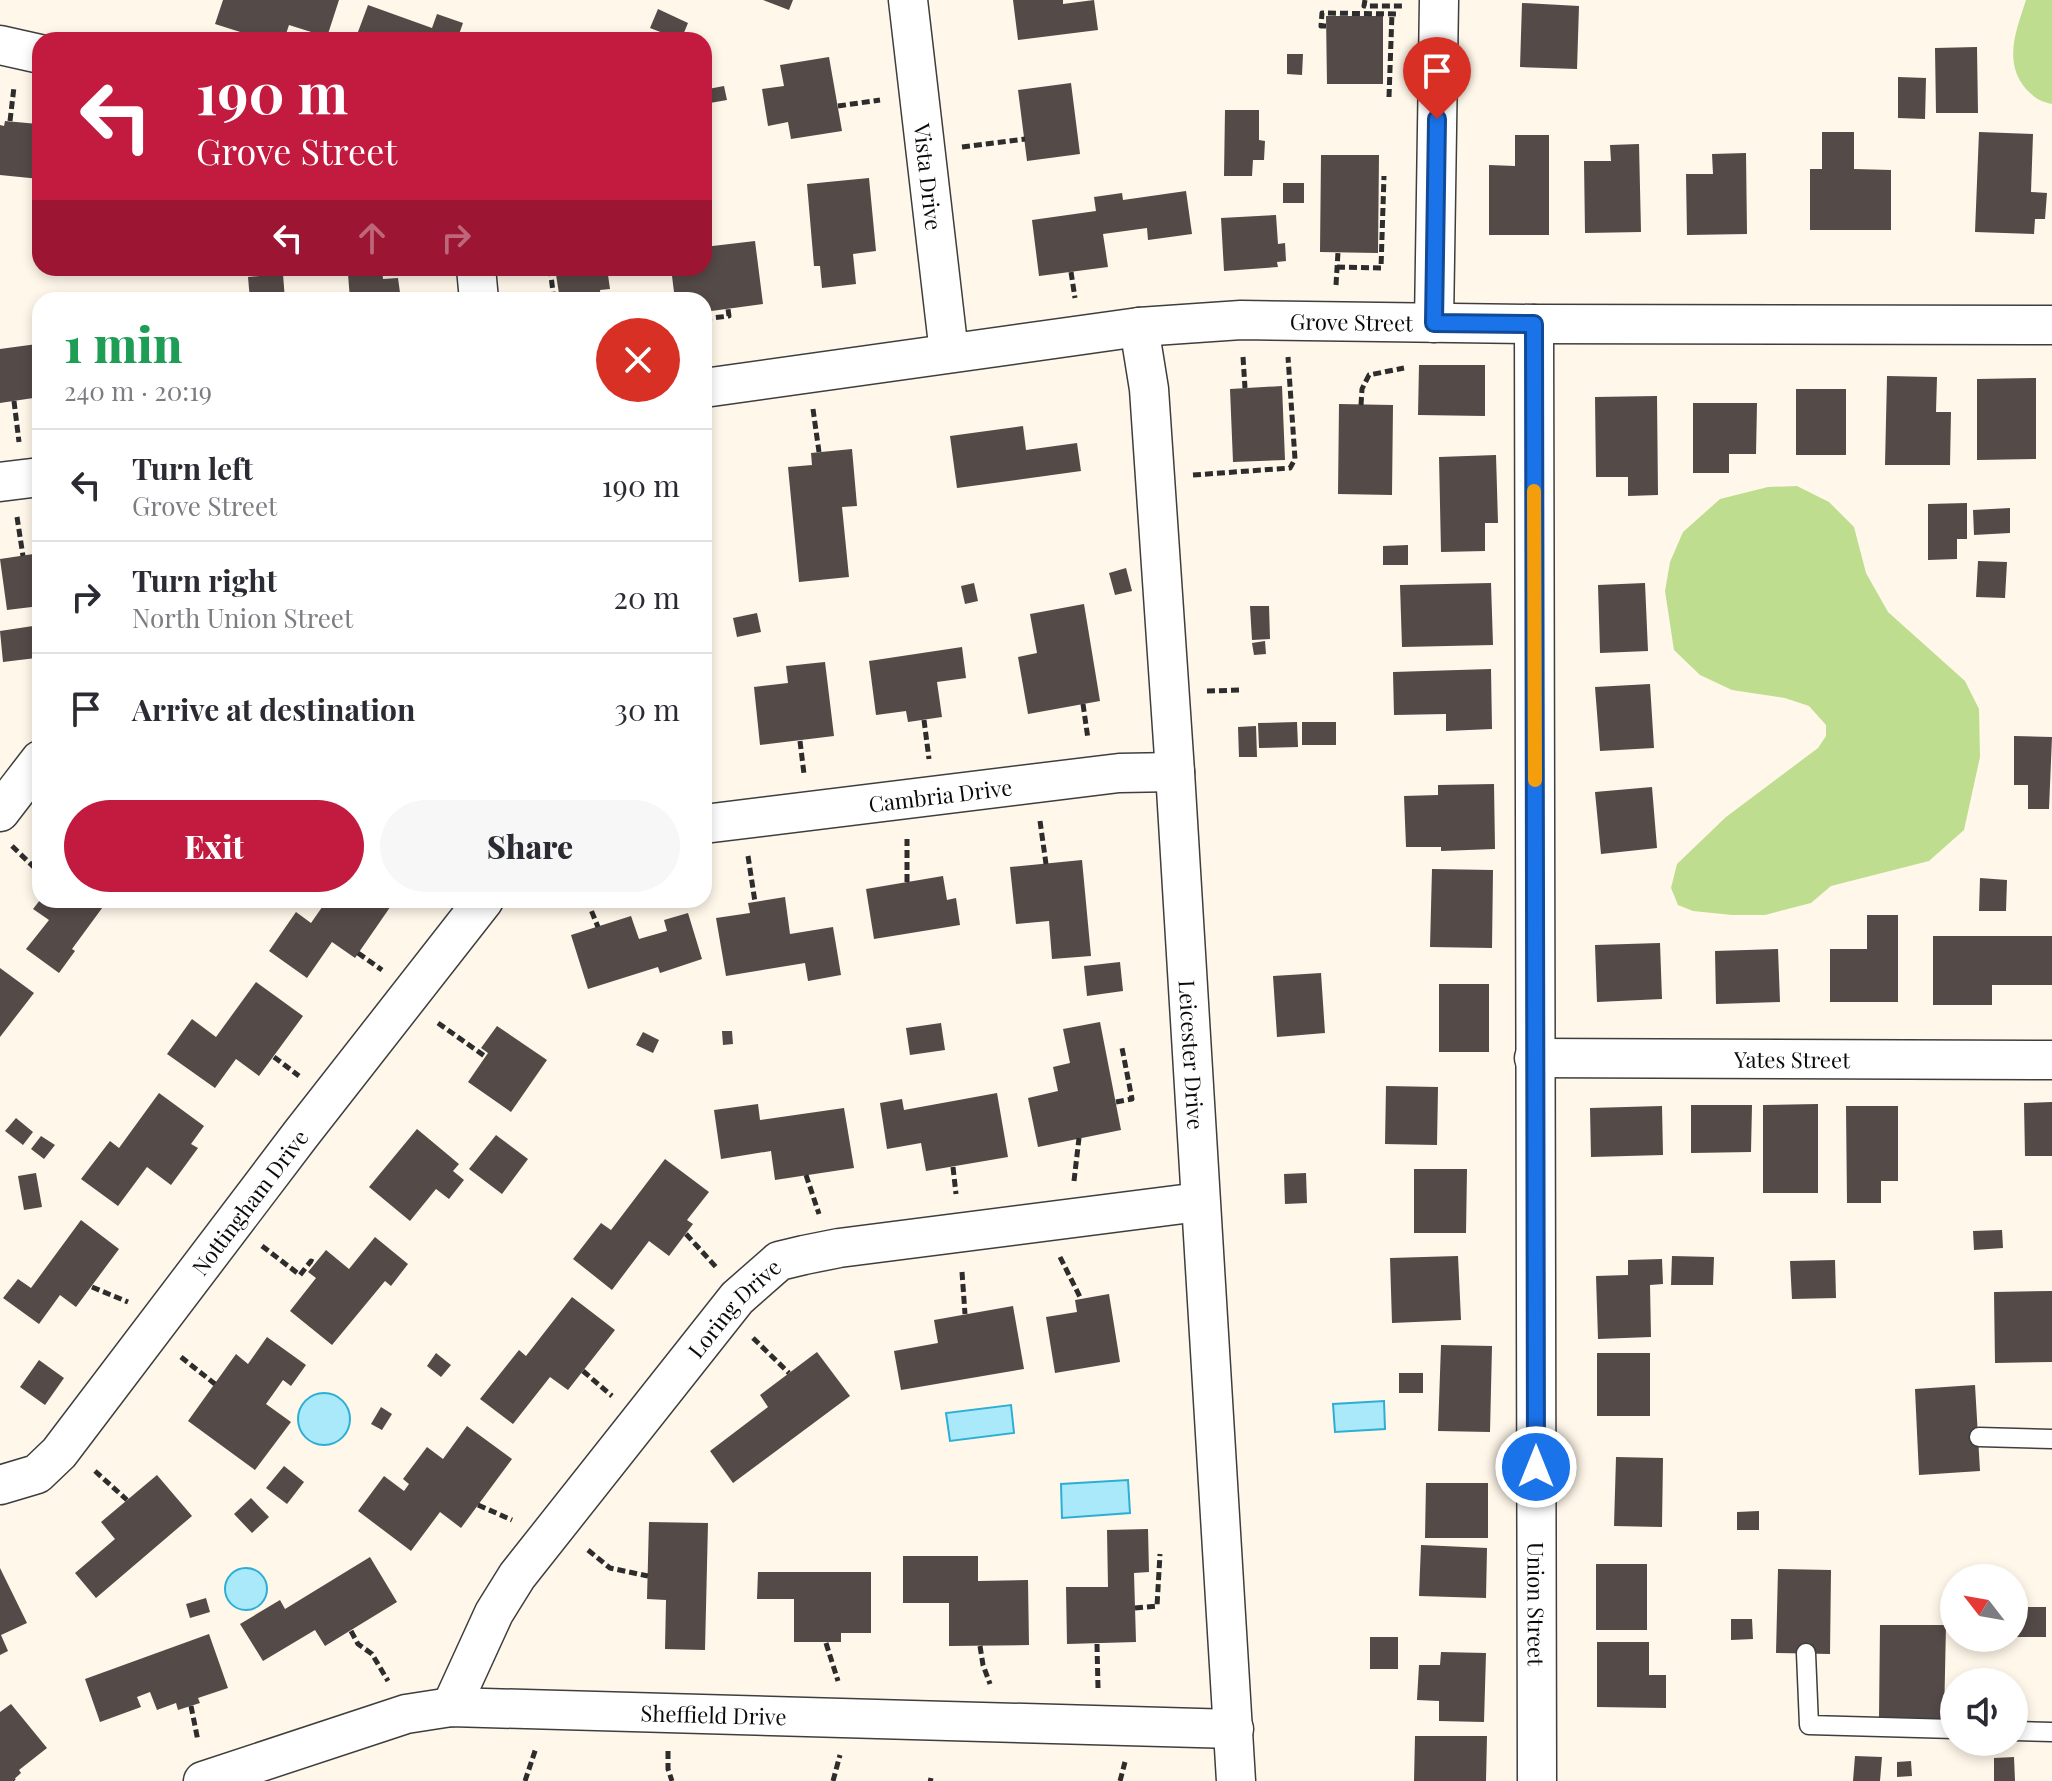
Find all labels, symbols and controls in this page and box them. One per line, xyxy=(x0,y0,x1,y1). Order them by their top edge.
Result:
pin xyxy=(1403,37,1471,119)
icon: arrive xyxy=(1415,49,1459,93)
text: 190 m xyxy=(196,54,348,129)
icon: left xyxy=(64,64,168,168)
street label: Vista Drive xyxy=(907,121,950,232)
text: Grove Street xyxy=(196,126,397,174)
icon: left xyxy=(266,216,310,260)
icon: ahead xyxy=(350,216,394,260)
icon: right xyxy=(434,216,478,260)
street label: Grove Street xyxy=(1290,306,1414,337)
text: 1 min xyxy=(64,311,182,375)
button: close xyxy=(596,318,680,402)
text: 240 m · 20:19 xyxy=(64,373,212,408)
text: Turn left xyxy=(132,448,253,488)
icon: left xyxy=(64,463,108,507)
text: 190 m xyxy=(602,465,680,505)
text: Grove Street xyxy=(132,488,277,523)
text: Turn right xyxy=(132,560,277,600)
icon: right xyxy=(64,575,108,619)
text: 20 m xyxy=(614,577,680,617)
text: North Union Street xyxy=(132,600,353,635)
icon: arrive xyxy=(64,687,108,731)
text: Arrive at destination xyxy=(132,689,415,729)
text: 30 m xyxy=(614,689,680,729)
street label: Cambria Drive xyxy=(867,771,1014,819)
button: Exit xyxy=(64,800,364,892)
button: Share xyxy=(380,800,680,892)
street label: Leicester Drive xyxy=(1173,979,1212,1130)
street label: Yates Street xyxy=(1733,1044,1851,1074)
street label: Nottingham Drive xyxy=(184,1123,314,1281)
street label: Loring Drive xyxy=(681,1252,787,1364)
position arrow xyxy=(1494,1425,1578,1509)
street label: Union Street xyxy=(1522,1542,1552,1667)
north arrow xyxy=(1940,1564,2028,1652)
map controls xyxy=(1940,1564,2028,1756)
button: sound xyxy=(1940,1668,2028,1756)
street label: Sheffield Drive xyxy=(640,1697,787,1731)

